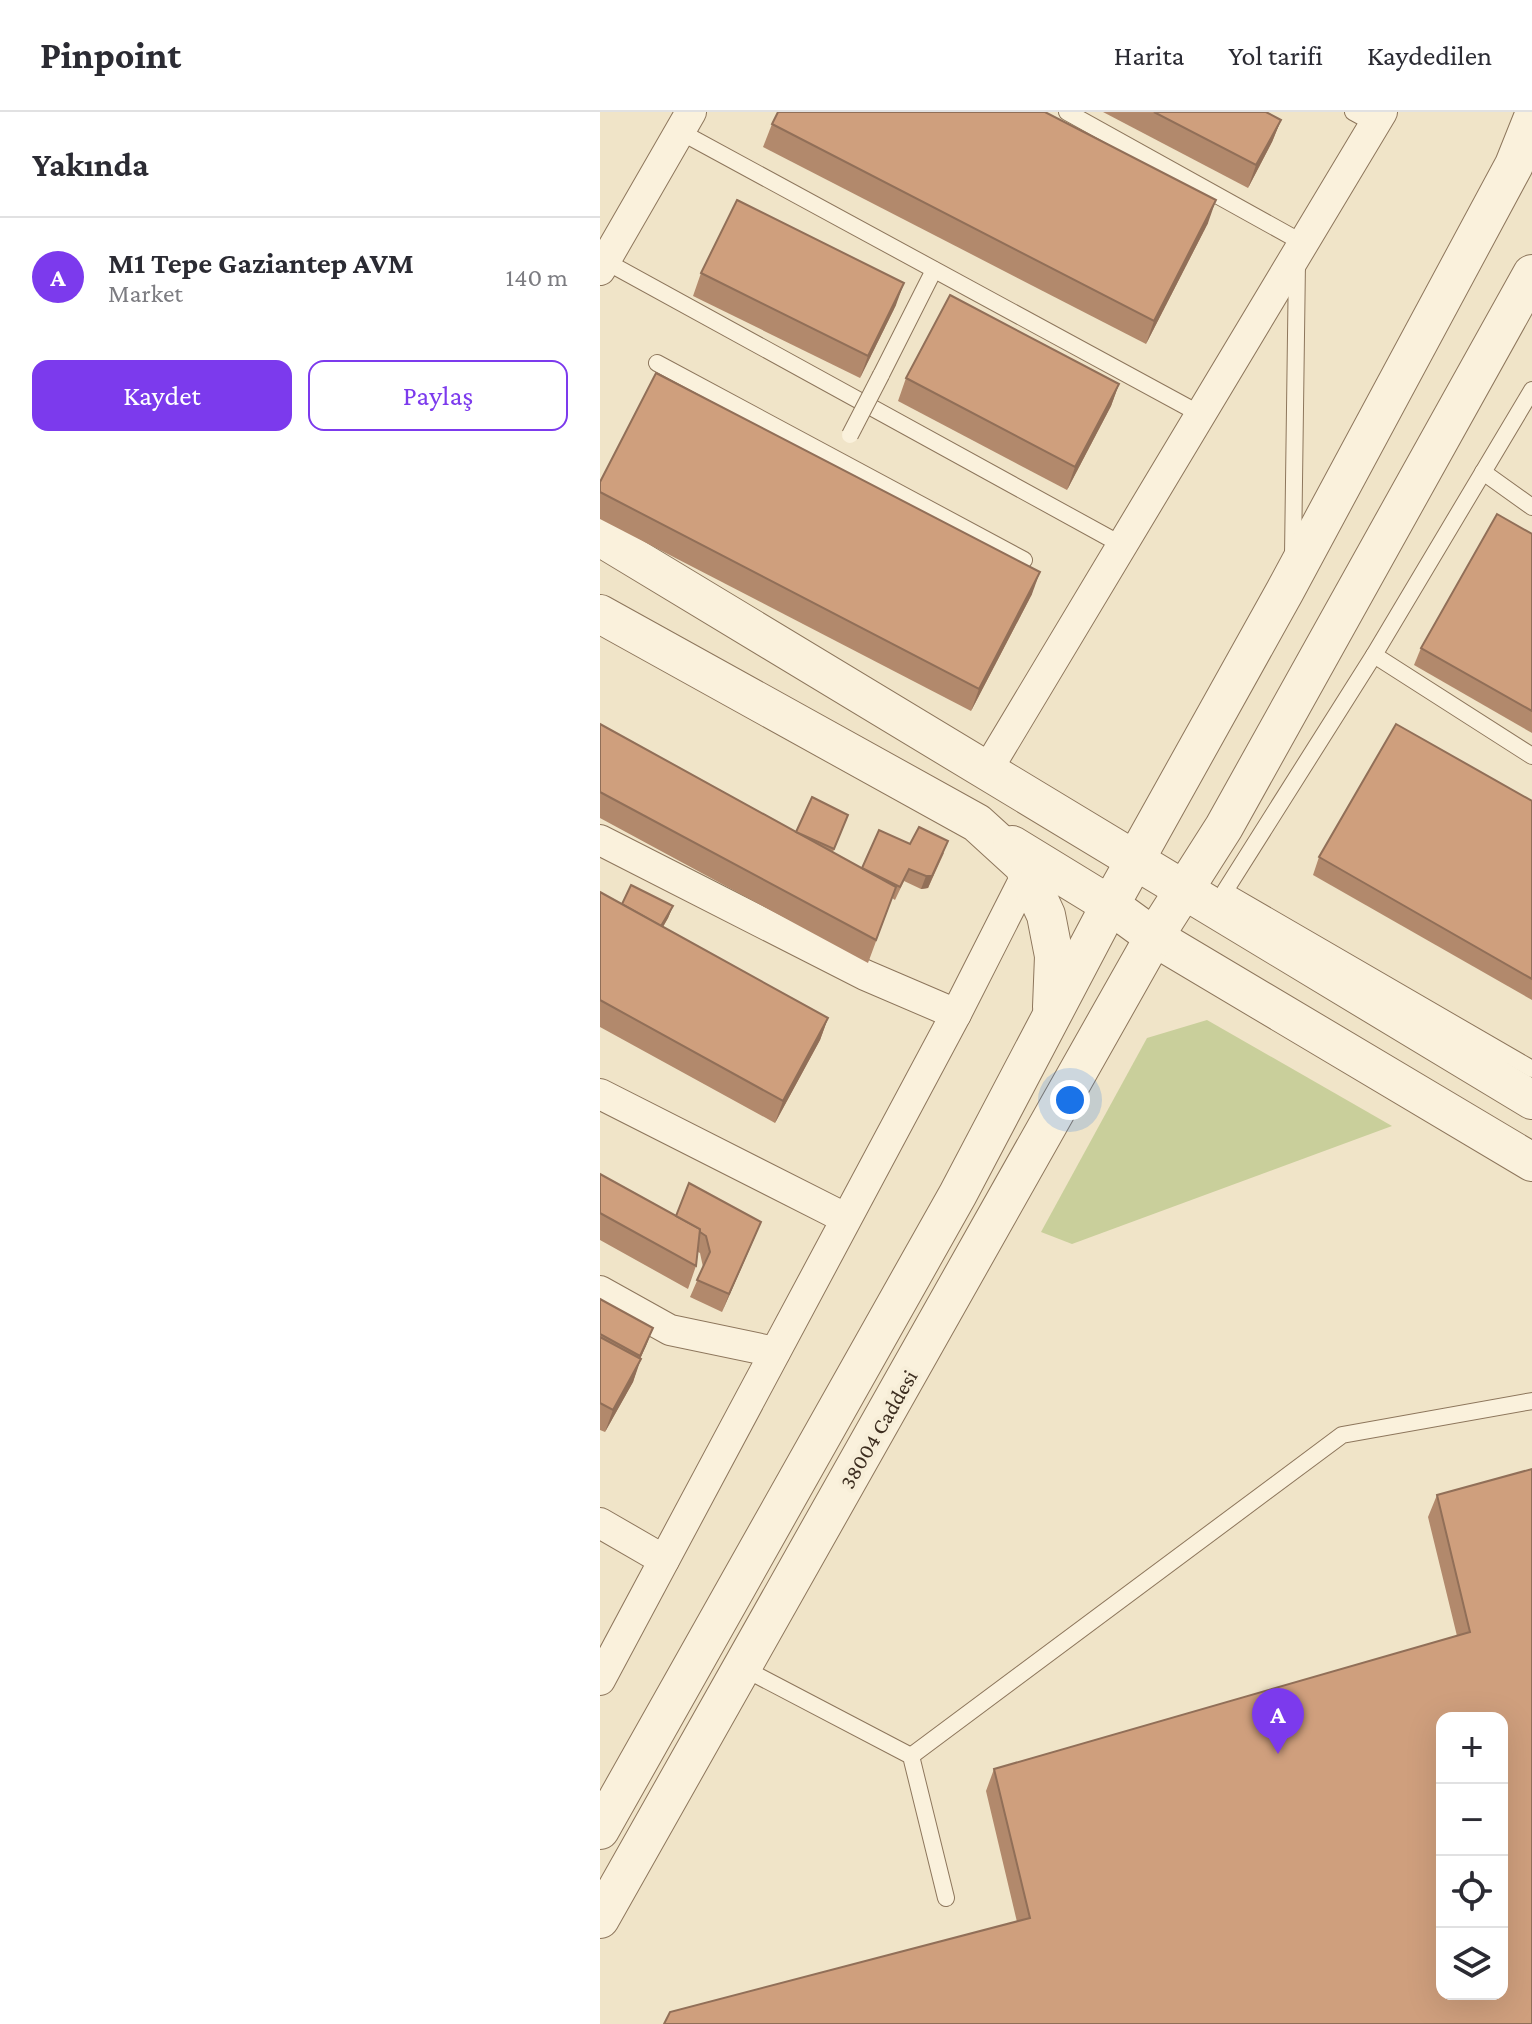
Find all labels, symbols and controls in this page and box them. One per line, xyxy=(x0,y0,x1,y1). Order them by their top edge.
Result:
text: Pinpoint xyxy=(40,34,181,76)
text: Harita xyxy=(1114,40,1185,71)
text: Yol tarifi xyxy=(1229,40,1323,71)
text: Kaydedilen xyxy=(1367,40,1492,71)
text: Yakında xyxy=(32,146,149,183)
text: M1 Tepe Gaziantep AVM xyxy=(108,246,414,279)
text: A xyxy=(50,263,66,292)
text: 140 m xyxy=(506,263,568,292)
text: Market xyxy=(108,279,183,308)
button: Kaydet xyxy=(32,360,292,431)
button: Paylaş xyxy=(308,360,568,431)
your location xyxy=(1050,1080,1090,1120)
street label: 38004 Caddesi xyxy=(834,1365,923,1493)
pin: A xyxy=(1252,1688,1304,1754)
map controls xyxy=(1436,1712,1508,2000)
button: + xyxy=(1436,1712,1508,1784)
button: − xyxy=(1436,1784,1508,1856)
button: locate xyxy=(1436,1856,1508,1928)
button: layers xyxy=(1436,1928,1508,2000)

